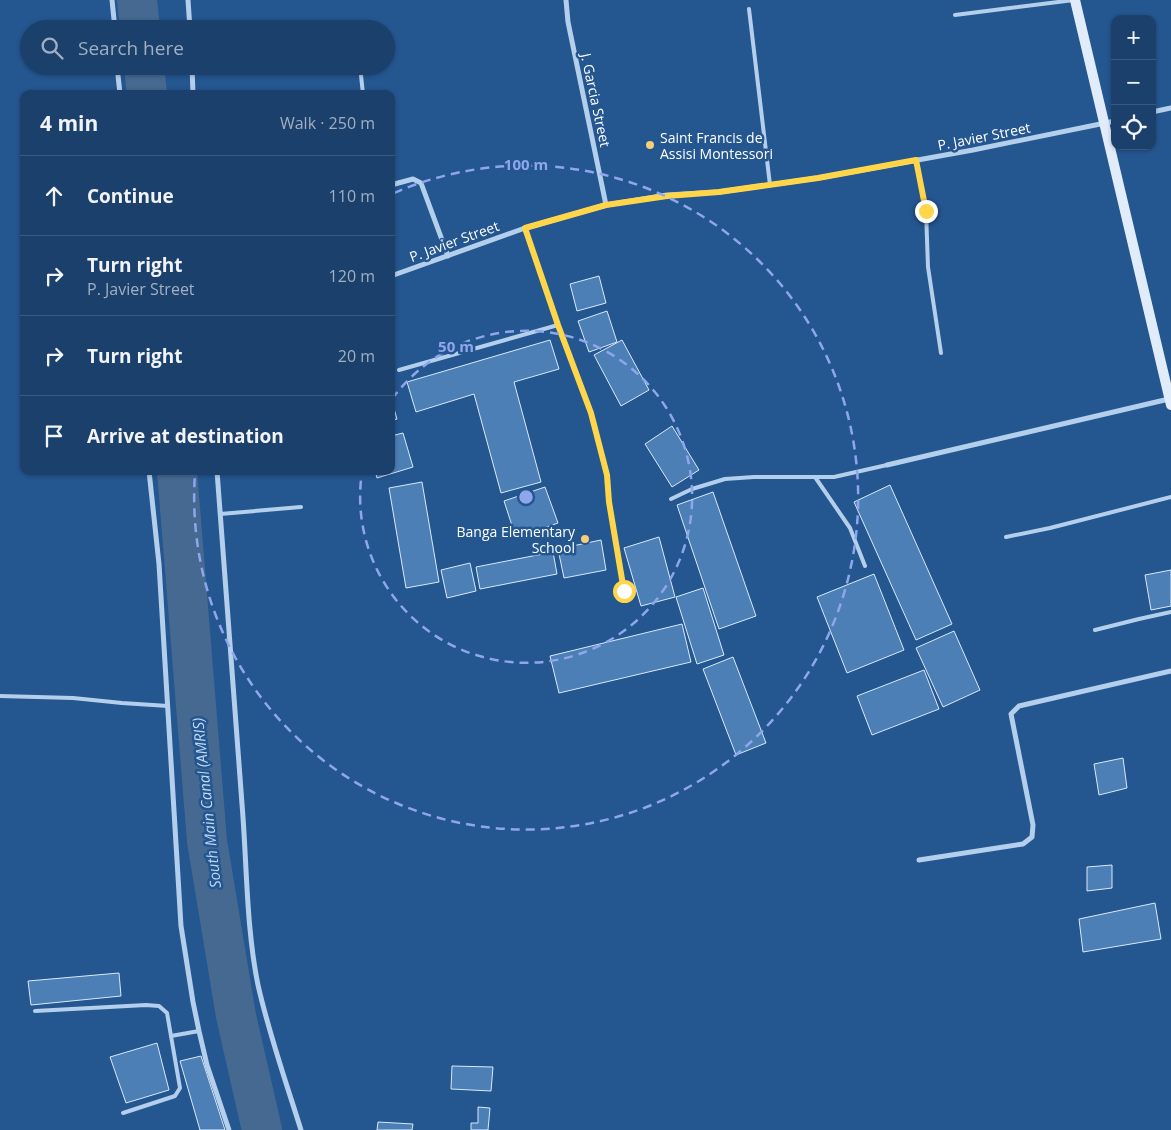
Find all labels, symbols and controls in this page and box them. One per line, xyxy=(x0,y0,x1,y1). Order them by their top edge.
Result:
map controls xyxy=(1111,15,1156,150)
button: + xyxy=(1111,15,1156,60)
search box xyxy=(20,20,395,75)
icon: search xyxy=(38,34,66,62)
text: Search here xyxy=(78,35,184,61)
street label: J. Garcia Street xyxy=(576,49,615,149)
button: − xyxy=(1111,60,1156,105)
button: locate xyxy=(1111,105,1156,150)
text: 4 min xyxy=(40,109,98,137)
text: Walk · 250 m xyxy=(280,112,375,134)
street label: P. Javier Street xyxy=(936,118,1032,154)
place label: Saint Francis de Assisi Montessori xyxy=(660,128,773,163)
marker: Saint Francis de Assisi Montessori xyxy=(644,139,656,151)
text: 100 m xyxy=(504,154,548,174)
icon: ahead xyxy=(40,182,68,210)
text: Continue xyxy=(87,183,174,209)
text: 110 m xyxy=(329,185,375,207)
route end xyxy=(915,200,938,223)
street label: P. Javier Street xyxy=(407,216,501,266)
text: Turn right xyxy=(87,252,182,278)
icon: right xyxy=(40,262,68,290)
text: 120 m xyxy=(329,265,375,287)
text: P. Javier Street xyxy=(87,278,195,300)
text: 50 m xyxy=(438,336,474,356)
icon: right xyxy=(40,342,68,370)
text: Turn right xyxy=(87,343,182,369)
text: 20 m xyxy=(338,345,375,367)
icon: arrive xyxy=(40,422,68,450)
text: Arrive at destination xyxy=(87,423,284,449)
centre of rings xyxy=(517,488,535,506)
place label: Banga Elementary School xyxy=(456,522,576,557)
marker: Banga Elementary School xyxy=(579,533,591,545)
route start xyxy=(613,580,636,603)
water label: South Main Canal (AMRIS) xyxy=(187,717,225,889)

